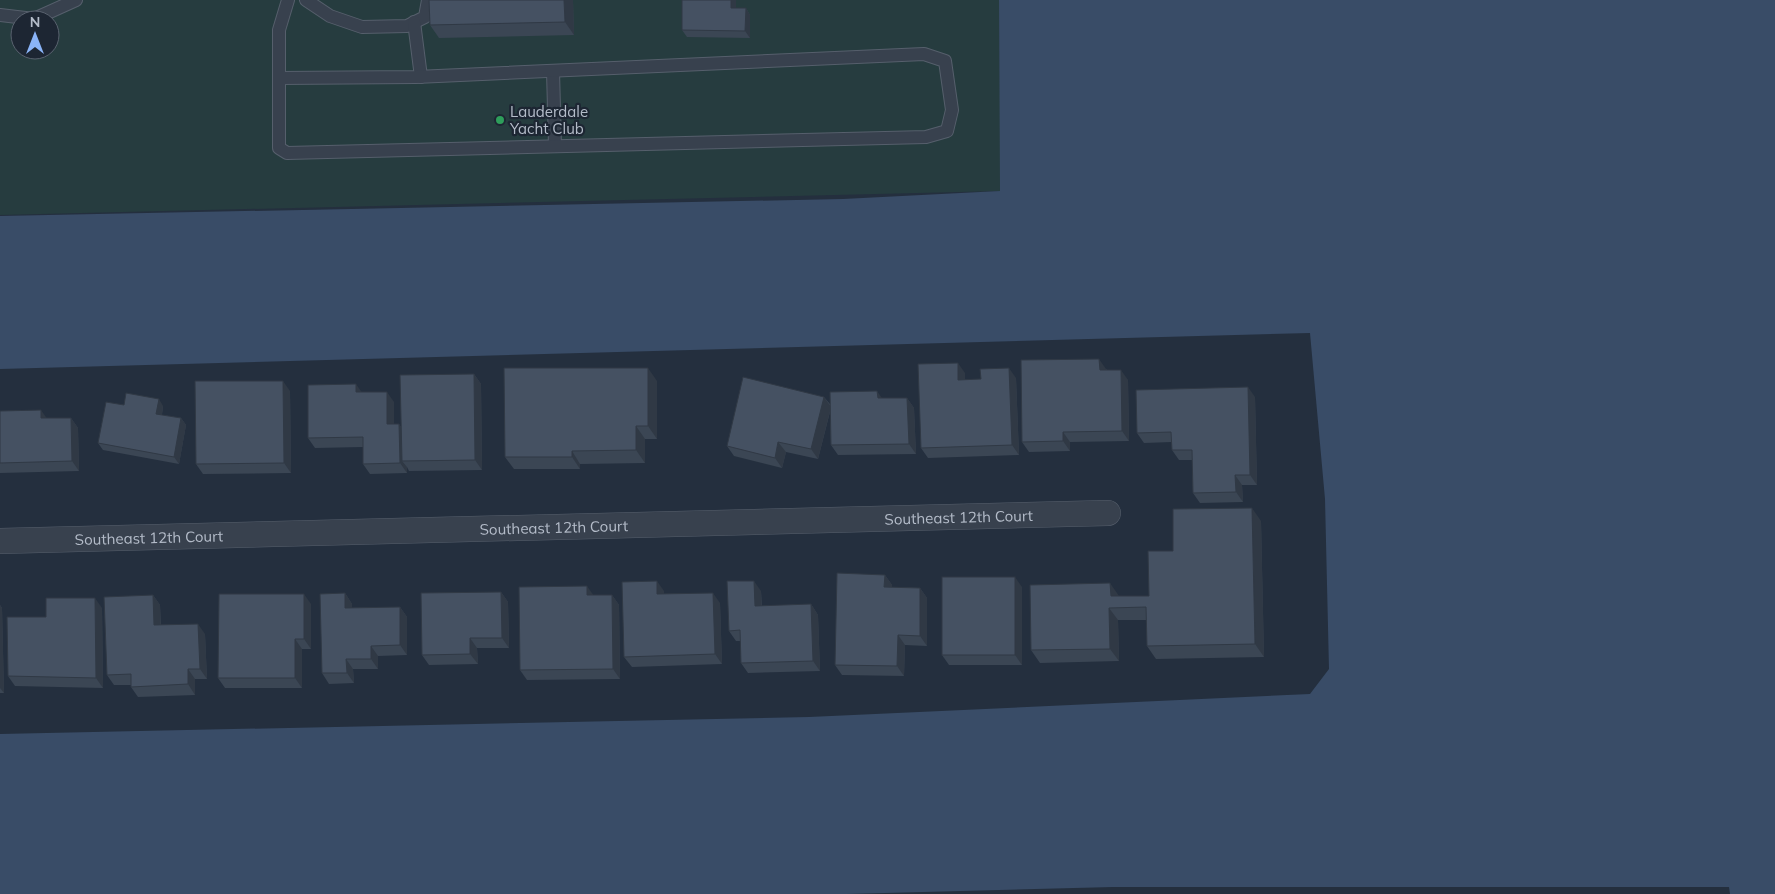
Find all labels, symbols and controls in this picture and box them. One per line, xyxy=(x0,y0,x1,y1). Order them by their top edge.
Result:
north arrow xyxy=(10,10,60,60)
text: N xyxy=(30,13,40,31)
place label: Lauderdale Yacht Club xyxy=(509,102,588,138)
marker: Lauderdale Yacht Club xyxy=(494,114,506,126)
street label: Southeast 12th Court xyxy=(884,505,1033,528)
street label: Southeast 12th Court xyxy=(479,516,628,538)
street label: Southeast 12th Court xyxy=(74,526,223,549)

